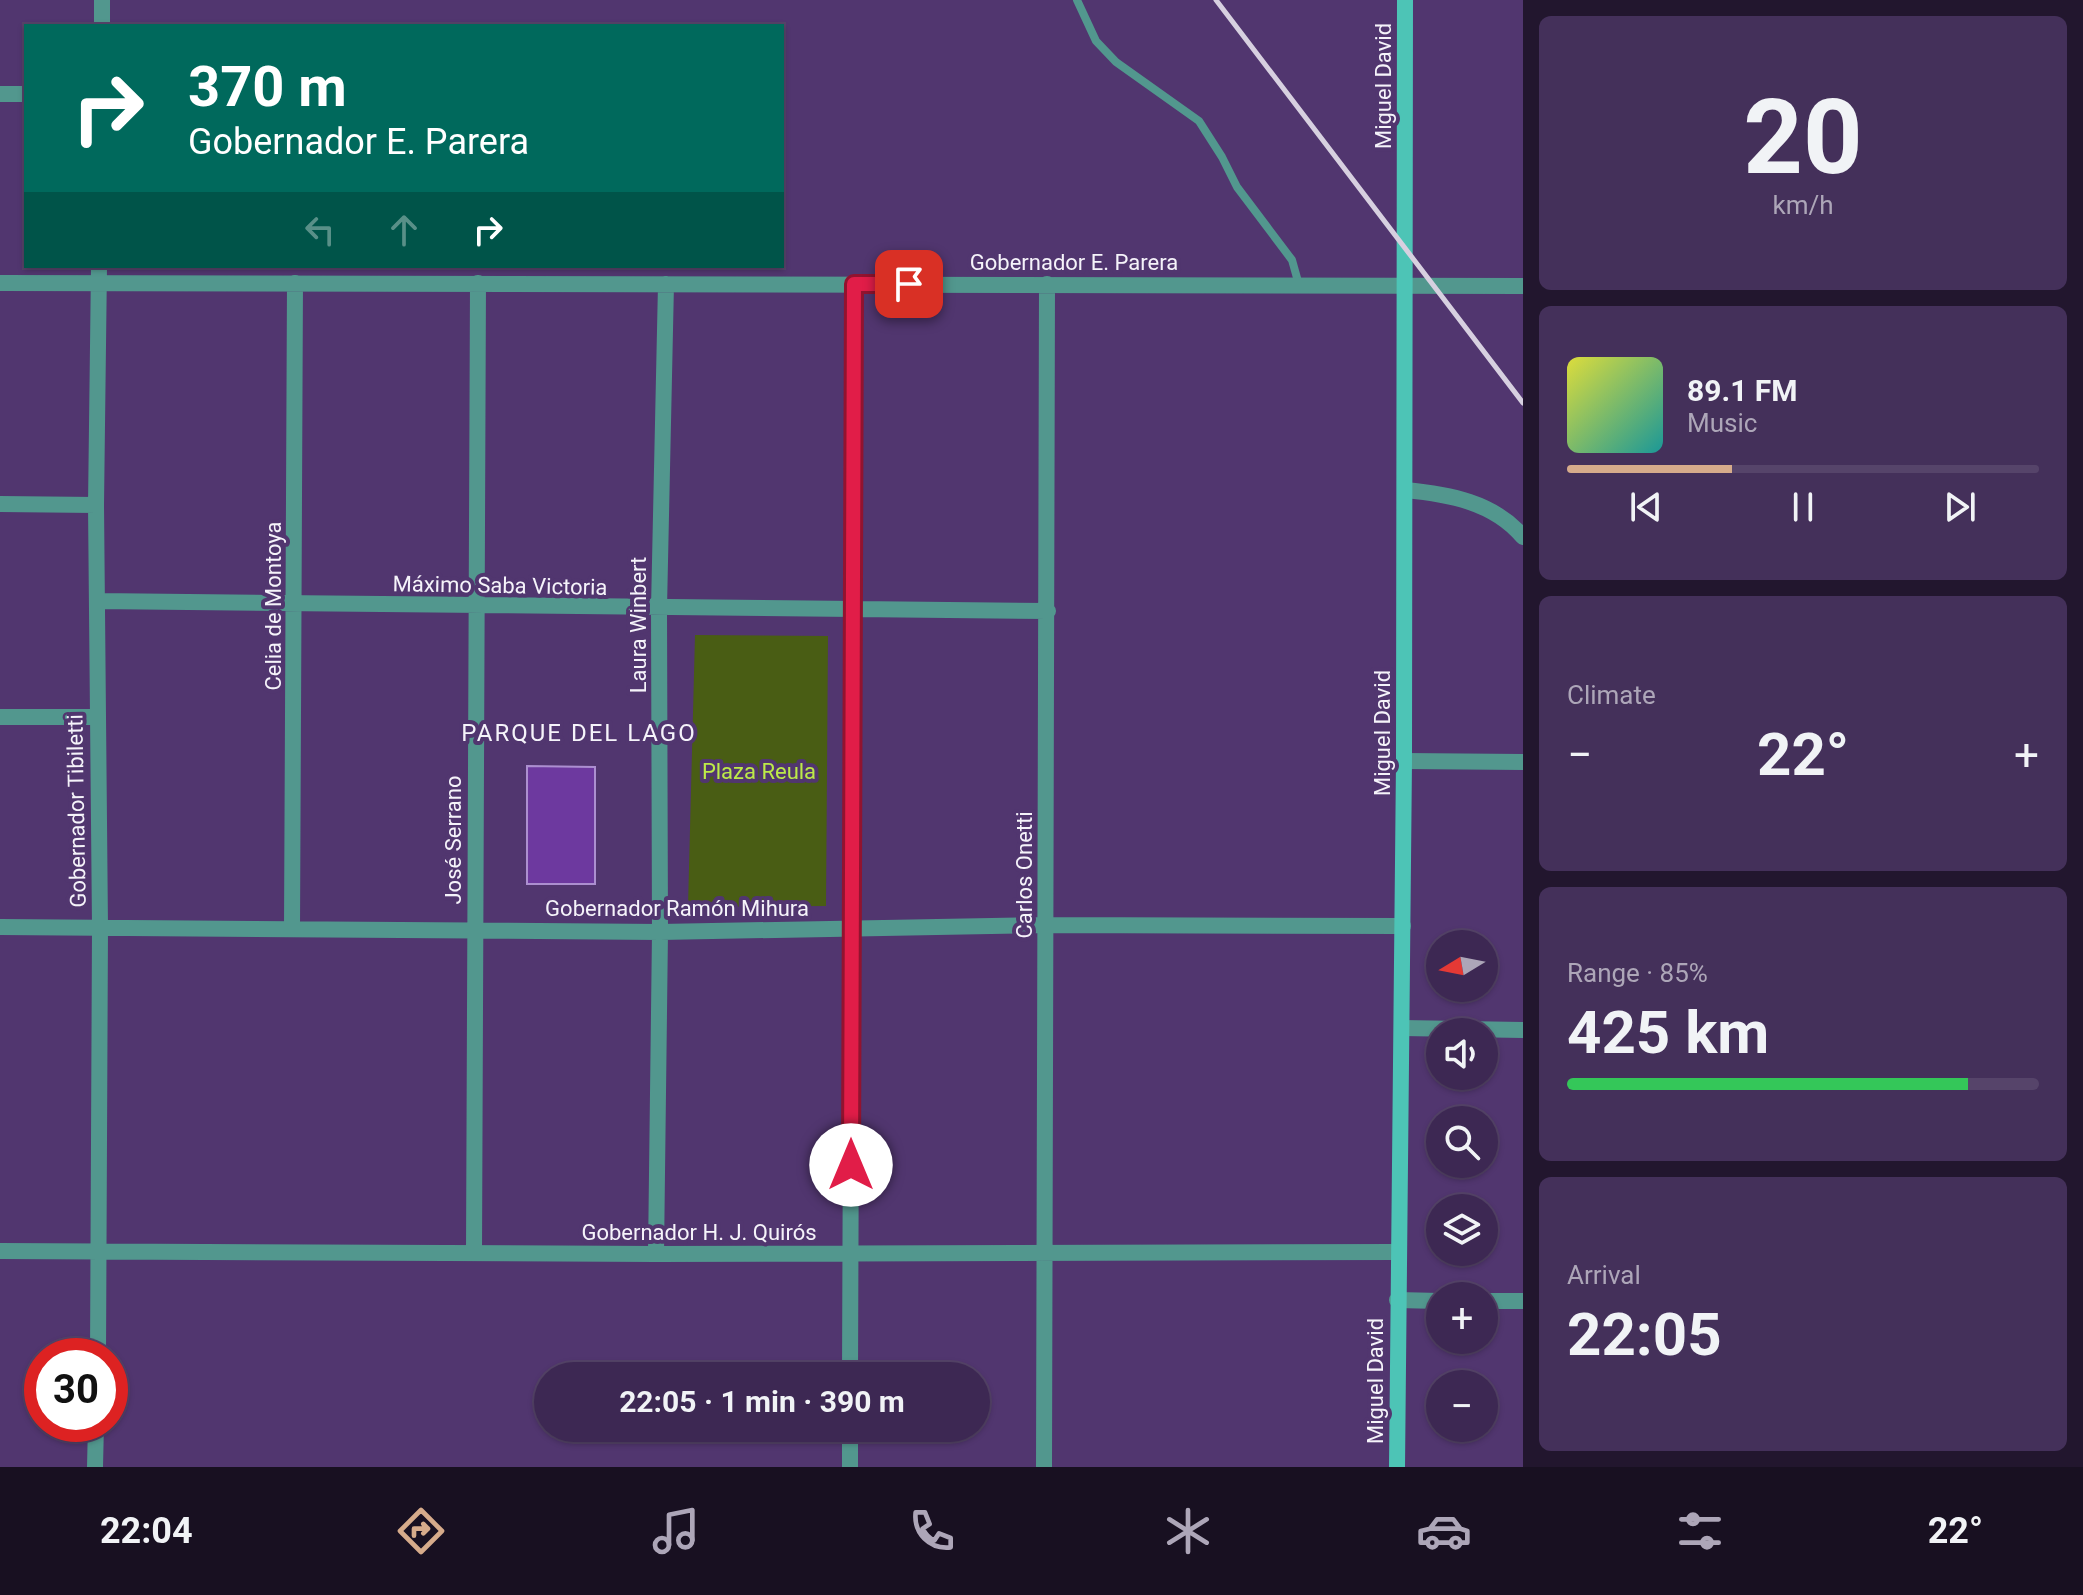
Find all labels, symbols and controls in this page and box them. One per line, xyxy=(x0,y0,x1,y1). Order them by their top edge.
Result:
street label: Miguel David xyxy=(1371,23,1396,149)
text: 370 m xyxy=(188,54,347,120)
icon: right xyxy=(56,56,160,160)
text: 20 xyxy=(1743,77,1863,198)
text: Gobernador E. Parera xyxy=(188,121,529,163)
text: km/h xyxy=(1772,190,1834,220)
icon: left xyxy=(298,208,342,252)
icon: ahead xyxy=(382,208,426,252)
icon: right xyxy=(466,208,510,252)
pin xyxy=(875,250,943,318)
street label: Gobernador E. Parera xyxy=(970,250,1178,275)
icon: arrive xyxy=(887,262,931,306)
text: 89.1 FM xyxy=(1687,373,1798,408)
text: Music xyxy=(1687,408,1757,438)
icon: previous xyxy=(1624,485,1668,529)
icon: pause xyxy=(1781,485,1825,529)
icon: next xyxy=(1938,485,1982,529)
street label: Celia de Montoya xyxy=(261,521,286,691)
street label: Laura Winbert xyxy=(626,557,651,693)
street label: Máximo Saba Victoria xyxy=(392,571,608,600)
street label: Miguel David xyxy=(1370,670,1395,796)
text: Climate xyxy=(1567,680,1656,710)
street label: Gobernador Tibiletti xyxy=(62,714,91,908)
district label: PARQUE DEL LAGO xyxy=(461,719,697,747)
text: 22° xyxy=(1757,719,1849,790)
text: − xyxy=(1567,729,1592,781)
text: + xyxy=(2014,729,2039,781)
park label: Plaza Reula xyxy=(702,759,816,784)
street label: José Serrano xyxy=(441,775,466,905)
street label: Carlos Onetti xyxy=(1012,811,1037,939)
street label: Gobernador Ramón Mihura xyxy=(545,896,809,921)
north arrow xyxy=(1426,930,1498,1002)
map controls xyxy=(1426,930,1498,1442)
text: Range · 85% xyxy=(1567,958,1708,988)
text: 425 km xyxy=(1567,997,1769,1068)
button: sound xyxy=(1426,1018,1498,1090)
button: search xyxy=(1426,1106,1498,1178)
position arrow xyxy=(809,1123,893,1207)
button: layers xyxy=(1426,1194,1498,1266)
street label: Gobernador H. J. Quirós xyxy=(581,1220,817,1245)
text: Arrival xyxy=(1567,1260,1641,1290)
button: + xyxy=(1426,1282,1498,1354)
text: 22:05 xyxy=(1567,1299,1722,1370)
street label: Miguel David xyxy=(1363,1318,1388,1444)
speed limit sign: 30 xyxy=(24,1338,128,1442)
button: − xyxy=(1426,1370,1498,1442)
text: 22:05 · 1 min · 390 m xyxy=(619,1384,905,1419)
icon: directions xyxy=(393,1503,449,1559)
icon: music xyxy=(648,1503,704,1559)
icon: phone xyxy=(904,1503,960,1559)
icon: climate xyxy=(1160,1503,1216,1559)
icon: car xyxy=(1416,1503,1472,1559)
icon: filters xyxy=(1672,1503,1728,1559)
text: 22:04 xyxy=(100,1510,193,1552)
text: 22° xyxy=(1928,1510,1983,1552)

